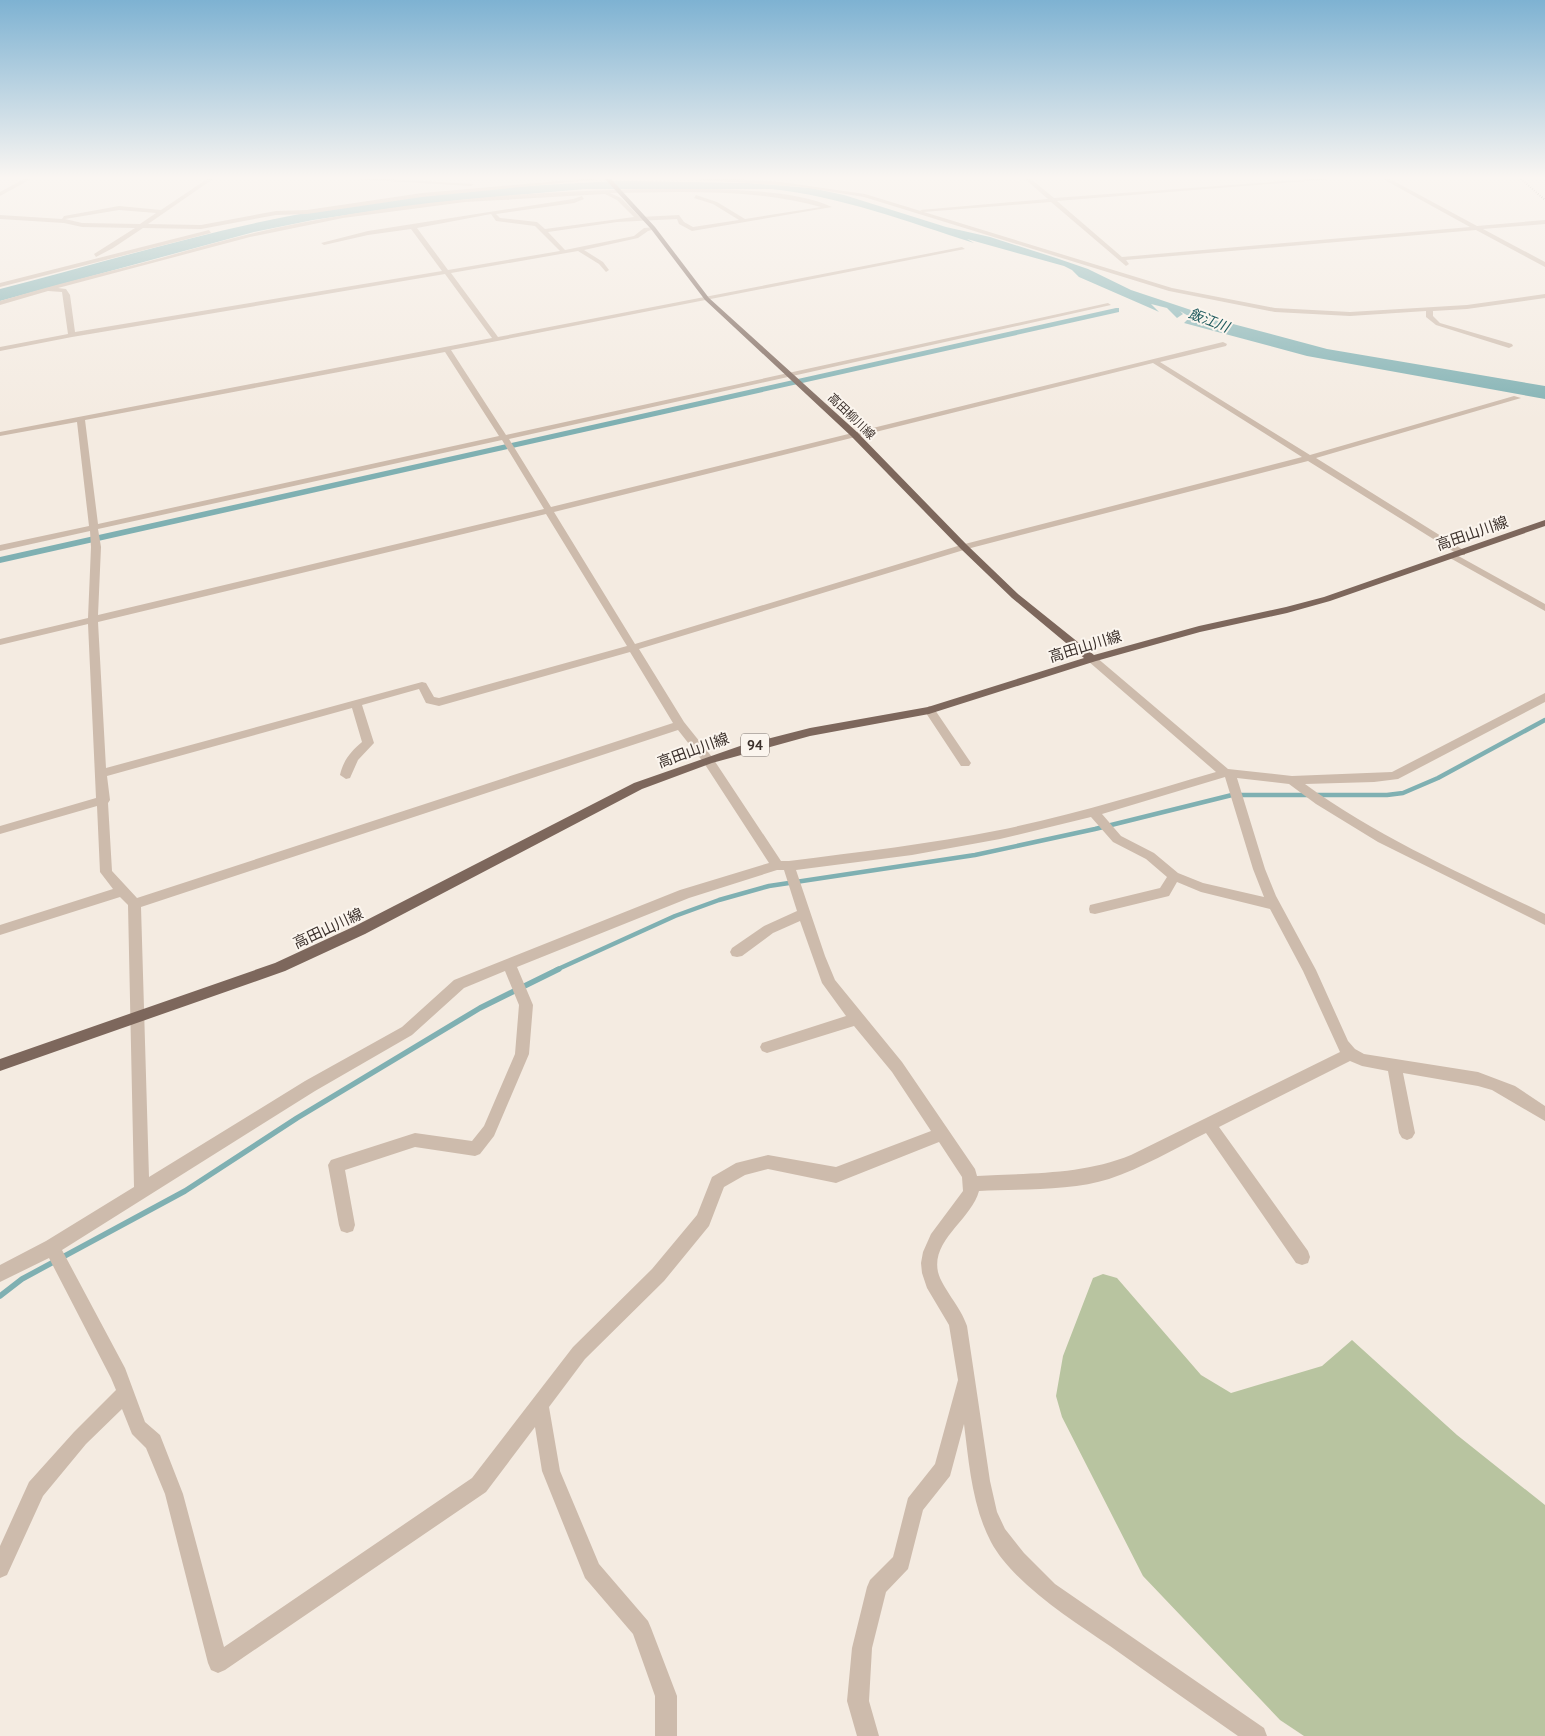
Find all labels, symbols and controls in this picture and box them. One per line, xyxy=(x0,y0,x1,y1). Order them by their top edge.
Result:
water label: 飯江川 xyxy=(1186,304,1234,337)
street label: 高田柳川線 xyxy=(825,390,879,442)
street label: 高田山川線 xyxy=(1433,512,1511,554)
street label: 高田山川線 xyxy=(1046,626,1124,666)
street label: 高田山川線 xyxy=(655,728,731,772)
road number: 94 xyxy=(741,734,769,756)
street label: 高田山川線 xyxy=(290,904,366,952)

